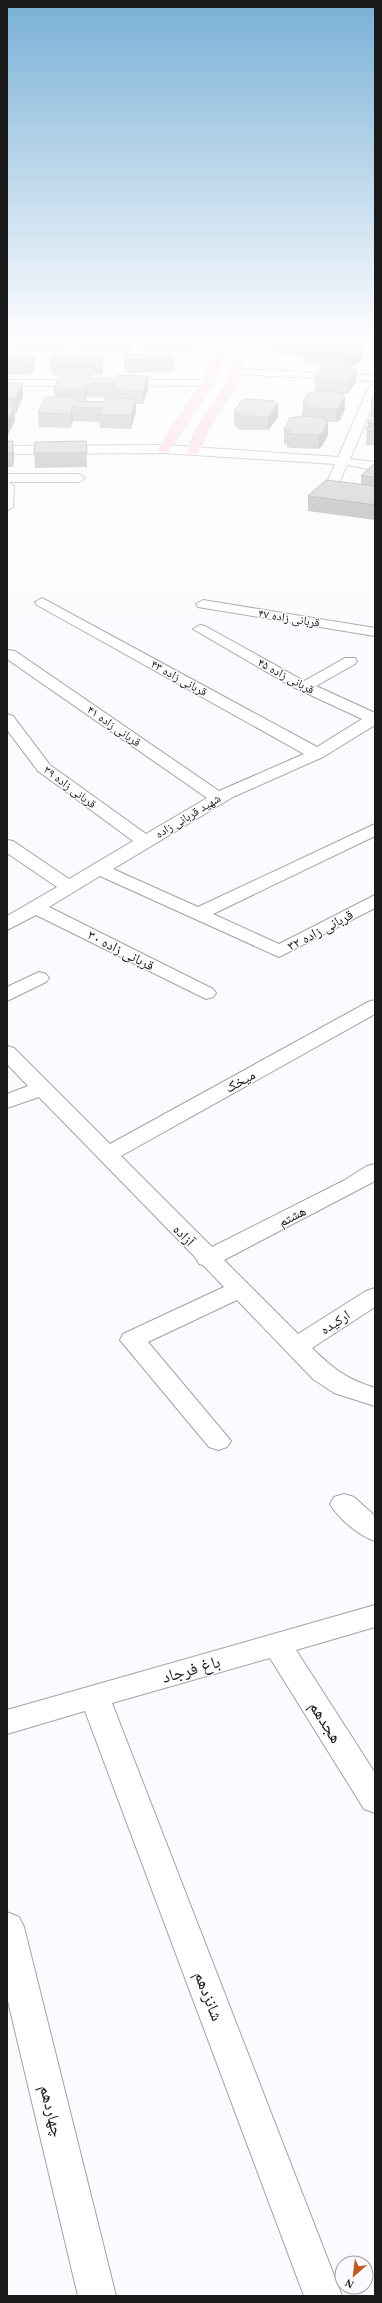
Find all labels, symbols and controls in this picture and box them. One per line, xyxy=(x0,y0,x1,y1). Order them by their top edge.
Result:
street label: قربانی زاده ۴۷ xyxy=(257,606,321,630)
street label: قربانی زاده ۴۵ xyxy=(255,655,317,697)
street label: قربانی زاده ۴۳ xyxy=(148,657,209,699)
street label: قربانی زاده ۴۱ xyxy=(84,703,143,750)
street label: قربانی زاده ۳۹ xyxy=(41,763,99,812)
street label: شهید قربانی زاده xyxy=(153,791,223,841)
street label: قربانی زاده ۳۲ xyxy=(285,907,356,955)
street label: قربانی زاده ۳۰ xyxy=(85,927,156,974)
street label: میخک xyxy=(223,1067,258,1096)
street label: هشتم xyxy=(276,1203,309,1231)
street label: آزاده xyxy=(169,1222,198,1250)
street label: ارکیده xyxy=(318,1307,353,1338)
street label: باغ فرجاد xyxy=(160,1652,223,1689)
street label: هجدهم xyxy=(304,1698,346,1748)
street label: شانزدهم xyxy=(189,1969,227,2024)
street label: چهاردهم xyxy=(34,2083,67,2140)
north arrow xyxy=(334,2255,374,2295)
text: N xyxy=(343,2277,356,2291)

